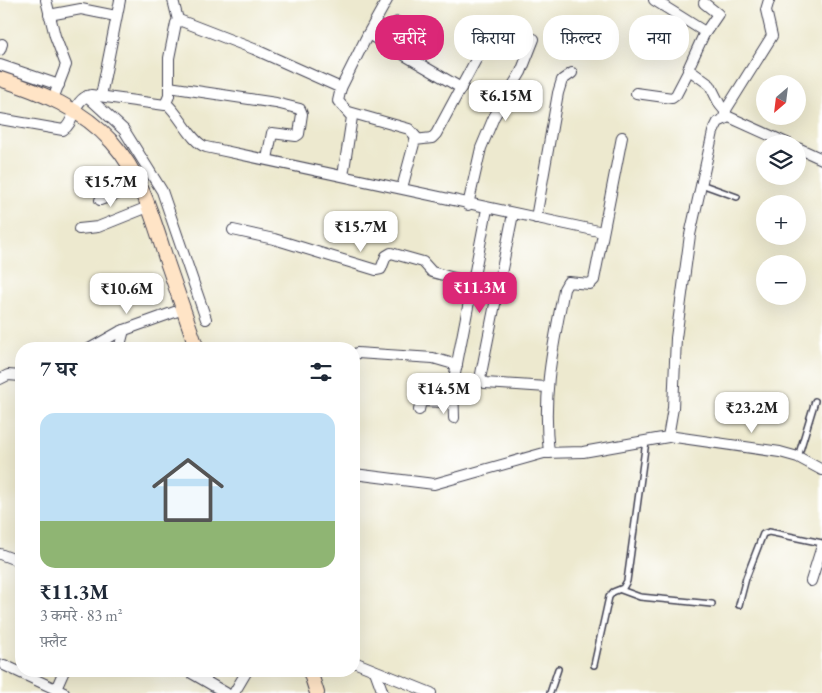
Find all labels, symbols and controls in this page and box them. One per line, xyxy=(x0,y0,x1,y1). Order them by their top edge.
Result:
chip: खरीदें xyxy=(375,15,444,60)
chip: किराया xyxy=(454,15,533,60)
chip: फ़िल्टर xyxy=(543,15,619,60)
chip: नया xyxy=(629,15,689,60)
north arrow xyxy=(756,75,806,125)
map controls xyxy=(756,75,806,305)
pin: ₹6.15M xyxy=(465,80,547,122)
text: ₹6.15M xyxy=(480,85,532,106)
button: layers xyxy=(756,135,806,185)
pin: ₹15.7M xyxy=(70,166,152,208)
text: ₹15.7M xyxy=(85,171,137,192)
button: + xyxy=(756,195,806,245)
pin: ₹15.7M xyxy=(320,210,402,253)
text: ₹15.7M xyxy=(335,216,387,237)
button: − xyxy=(756,255,806,305)
pin: ₹10.6M xyxy=(86,272,168,315)
pin: ₹11.3M xyxy=(439,272,521,314)
text: ₹11.3M xyxy=(454,277,506,298)
text: ₹10.6M xyxy=(101,278,153,299)
text: 7 घर xyxy=(40,355,77,382)
icon: filters xyxy=(307,358,335,386)
pin: ₹14.5M xyxy=(403,372,485,415)
text: ₹14.5M xyxy=(418,378,470,399)
pin: ₹23.2M xyxy=(711,392,793,434)
text: ₹23.2M xyxy=(726,397,778,418)
icon: home xyxy=(143,445,233,535)
text: ₹11.3M xyxy=(40,578,109,605)
text: 3 कमरे · 83 m² xyxy=(40,605,123,626)
text: फ़्लैट xyxy=(40,631,67,652)

